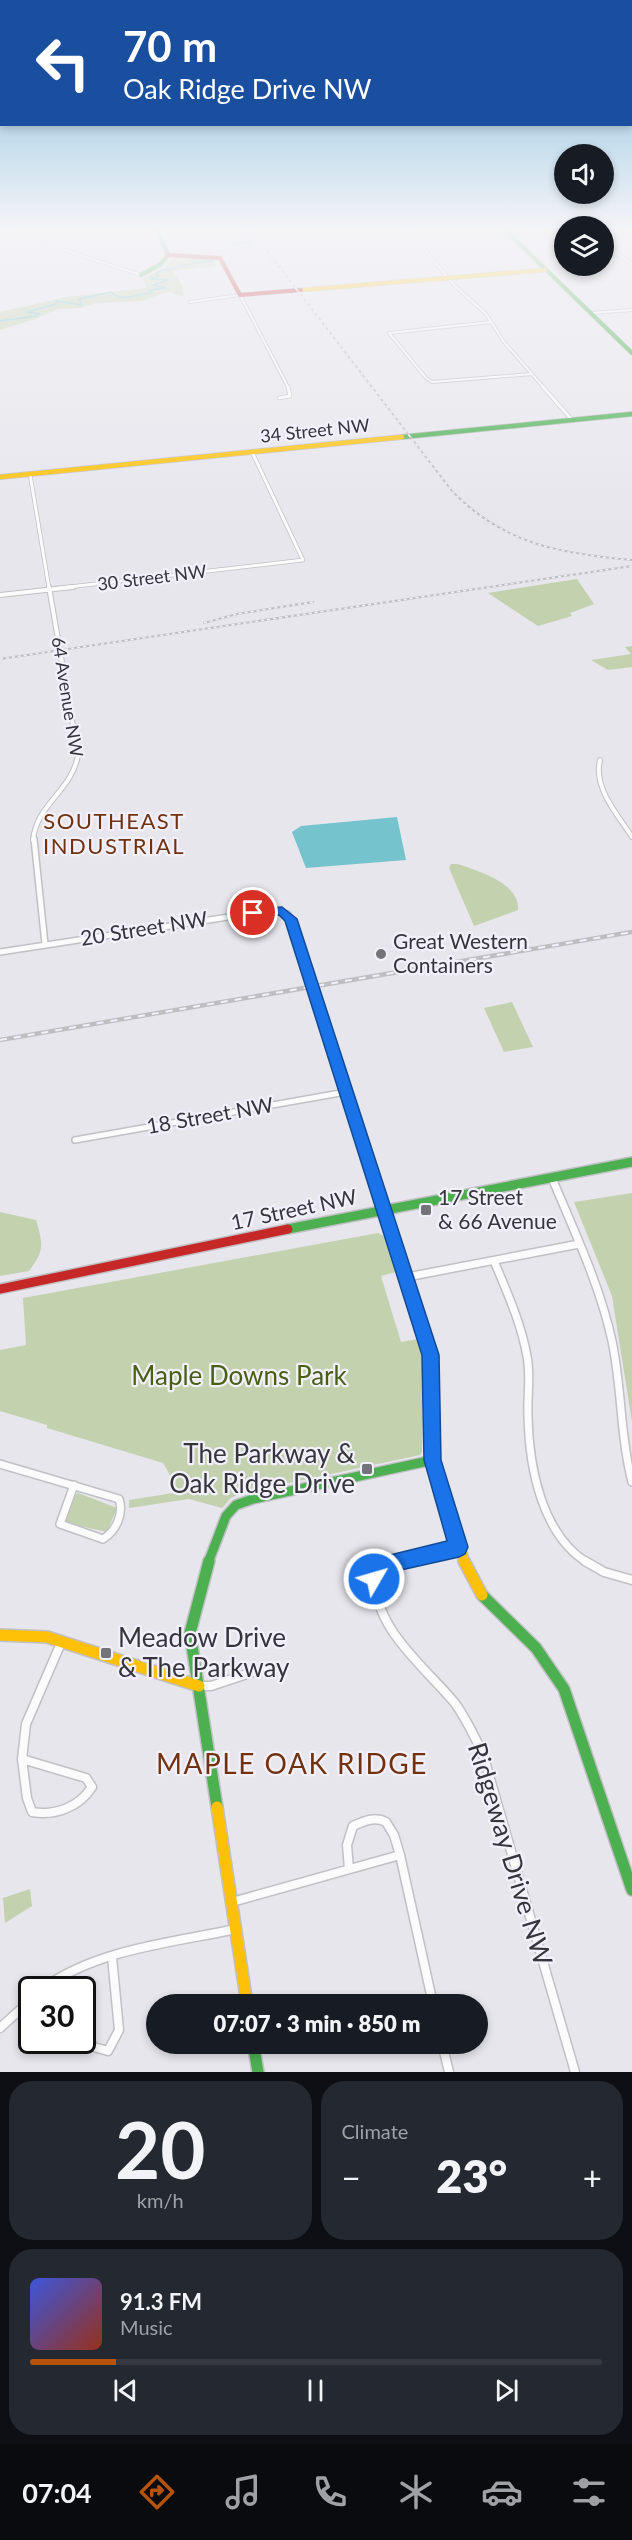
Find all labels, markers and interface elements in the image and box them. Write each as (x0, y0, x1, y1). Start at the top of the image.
text: 70 m (123, 21, 217, 71)
icon: left (24, 24, 102, 102)
text: Oak Ridge Drive NW (123, 72, 371, 105)
map controls (554, 144, 614, 276)
button: sound (554, 144, 614, 204)
button: layers (554, 216, 614, 276)
street label: 34 Street NW (259, 413, 371, 447)
street label: 30 Street NW (96, 559, 208, 595)
street label: 64 Avenue NW (48, 635, 88, 759)
district label: SOUTHEAST INDUSTRIAL (43, 807, 185, 859)
pin (227, 887, 278, 938)
icon: arrive (236, 896, 269, 929)
street label: 20 Street NW (79, 905, 209, 950)
place label: Great Western Containers (393, 928, 528, 977)
marker: Great Western Containers (374, 947, 388, 961)
street label: 18 Street NW (144, 1091, 275, 1138)
street label: 17 Street NW (228, 1183, 359, 1234)
place label: 17 Street & 66 Avenue (438, 1184, 557, 1233)
marker: 17 Street & 66 Avenue (419, 1203, 433, 1217)
park label: Maple Downs Park (131, 1359, 348, 1391)
place label: The Parkway & Oak Ridge Drive (169, 1437, 355, 1499)
marker: The Parkway & Oak Ridge Drive (360, 1462, 374, 1476)
position arrow (342, 1547, 406, 1611)
place label: Meadow Drive & The Parkway (118, 1621, 290, 1683)
marker: Meadow Drive & The Parkway (99, 1646, 113, 1660)
street label: Ridgeway Drive NW (462, 1738, 560, 1969)
district label: MAPLE OAK RIDGE (156, 1746, 428, 1780)
speed limit sign: 30 (18, 1976, 96, 2054)
text: 07:07 · 3 min · 850 m (214, 2010, 420, 2037)
text: 20 (115, 2102, 205, 2196)
text: Climate (342, 2119, 408, 2143)
text: 23° (436, 2149, 507, 2203)
text: − (342, 2157, 361, 2197)
text: + (583, 2157, 602, 2197)
text: km/h (137, 2188, 184, 2212)
text: 91.3 FM (120, 2288, 202, 2315)
text: Music (120, 2315, 173, 2339)
icon: previous (109, 2374, 142, 2407)
icon: pause (299, 2374, 332, 2407)
icon: next (490, 2374, 523, 2407)
icon: directions (136, 2471, 178, 2513)
icon: music (222, 2471, 264, 2513)
icon: phone (309, 2471, 351, 2513)
icon: climate (395, 2471, 437, 2513)
icon: car (481, 2471, 523, 2513)
icon: filters (568, 2471, 610, 2513)
text: 07:04 (22, 2476, 92, 2509)

